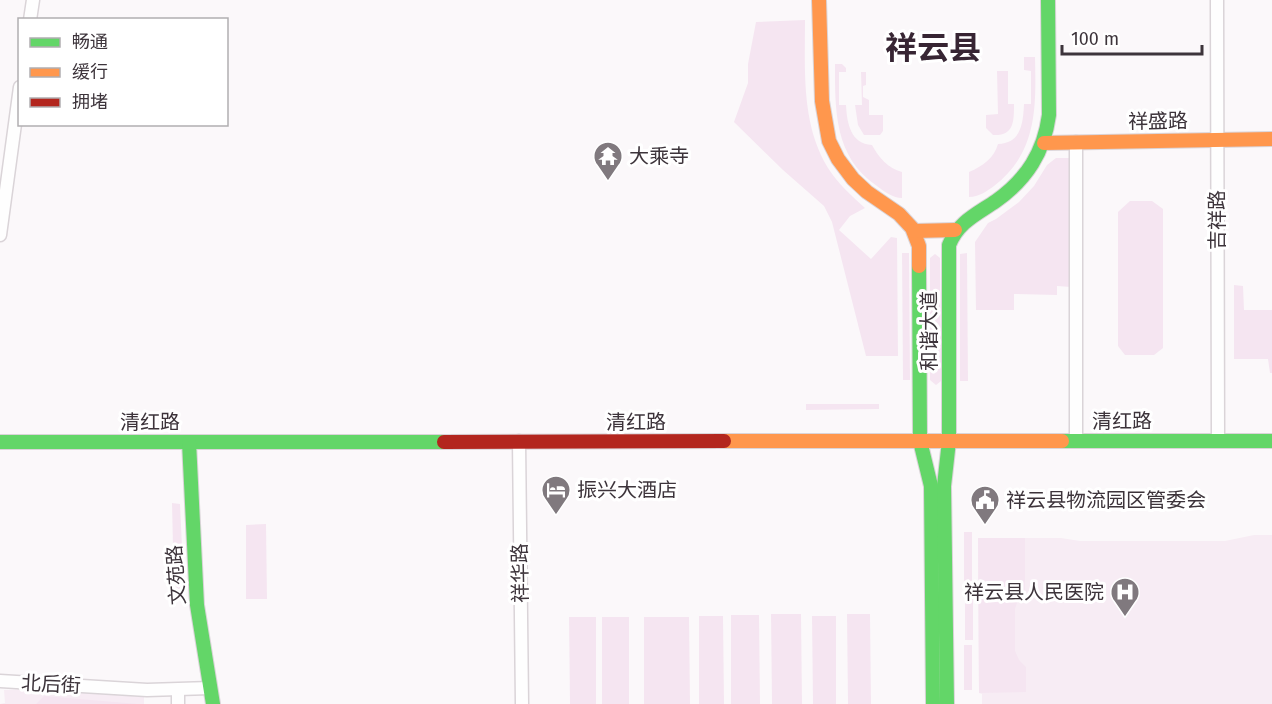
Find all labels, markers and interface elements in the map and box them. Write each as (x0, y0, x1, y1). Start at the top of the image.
legend (18, 18, 228, 126)
scale bar (1062, 18, 1202, 56)
text: 100 m (1071, 28, 1119, 50)
district label: 祥云县 (885, 29, 981, 67)
text: 畅通 (72, 31, 108, 53)
text: 缓行 (72, 61, 108, 83)
text: 拥堵 (72, 91, 108, 113)
street label: 祥盛路 (1128, 108, 1188, 134)
temple icon: 大乘寺 (592, 140, 624, 182)
place label: 大乘寺 (629, 144, 689, 168)
street label: 吉祥路 (1205, 190, 1229, 250)
street label: 和谐大道 (917, 291, 941, 371)
street label: 清红路 (1092, 409, 1152, 433)
street label: 清红路 (120, 410, 180, 434)
street label: 清红路 (606, 410, 666, 434)
hotel icon: 振兴大酒店 (540, 474, 572, 516)
place label: 振兴大酒店 (577, 478, 677, 502)
public building icon: 祥云县物流园区管委会 (969, 484, 1001, 526)
place label: 祥云县物流园区管委会 (1006, 488, 1206, 512)
street label: 祥华路 (507, 543, 533, 603)
street label: 文苑路 (162, 544, 190, 606)
hospital icon: 祥云县人民医院 (1109, 576, 1141, 618)
place label: 祥云县人民医院 (964, 580, 1104, 604)
street label: 北后街 (20, 670, 82, 698)

